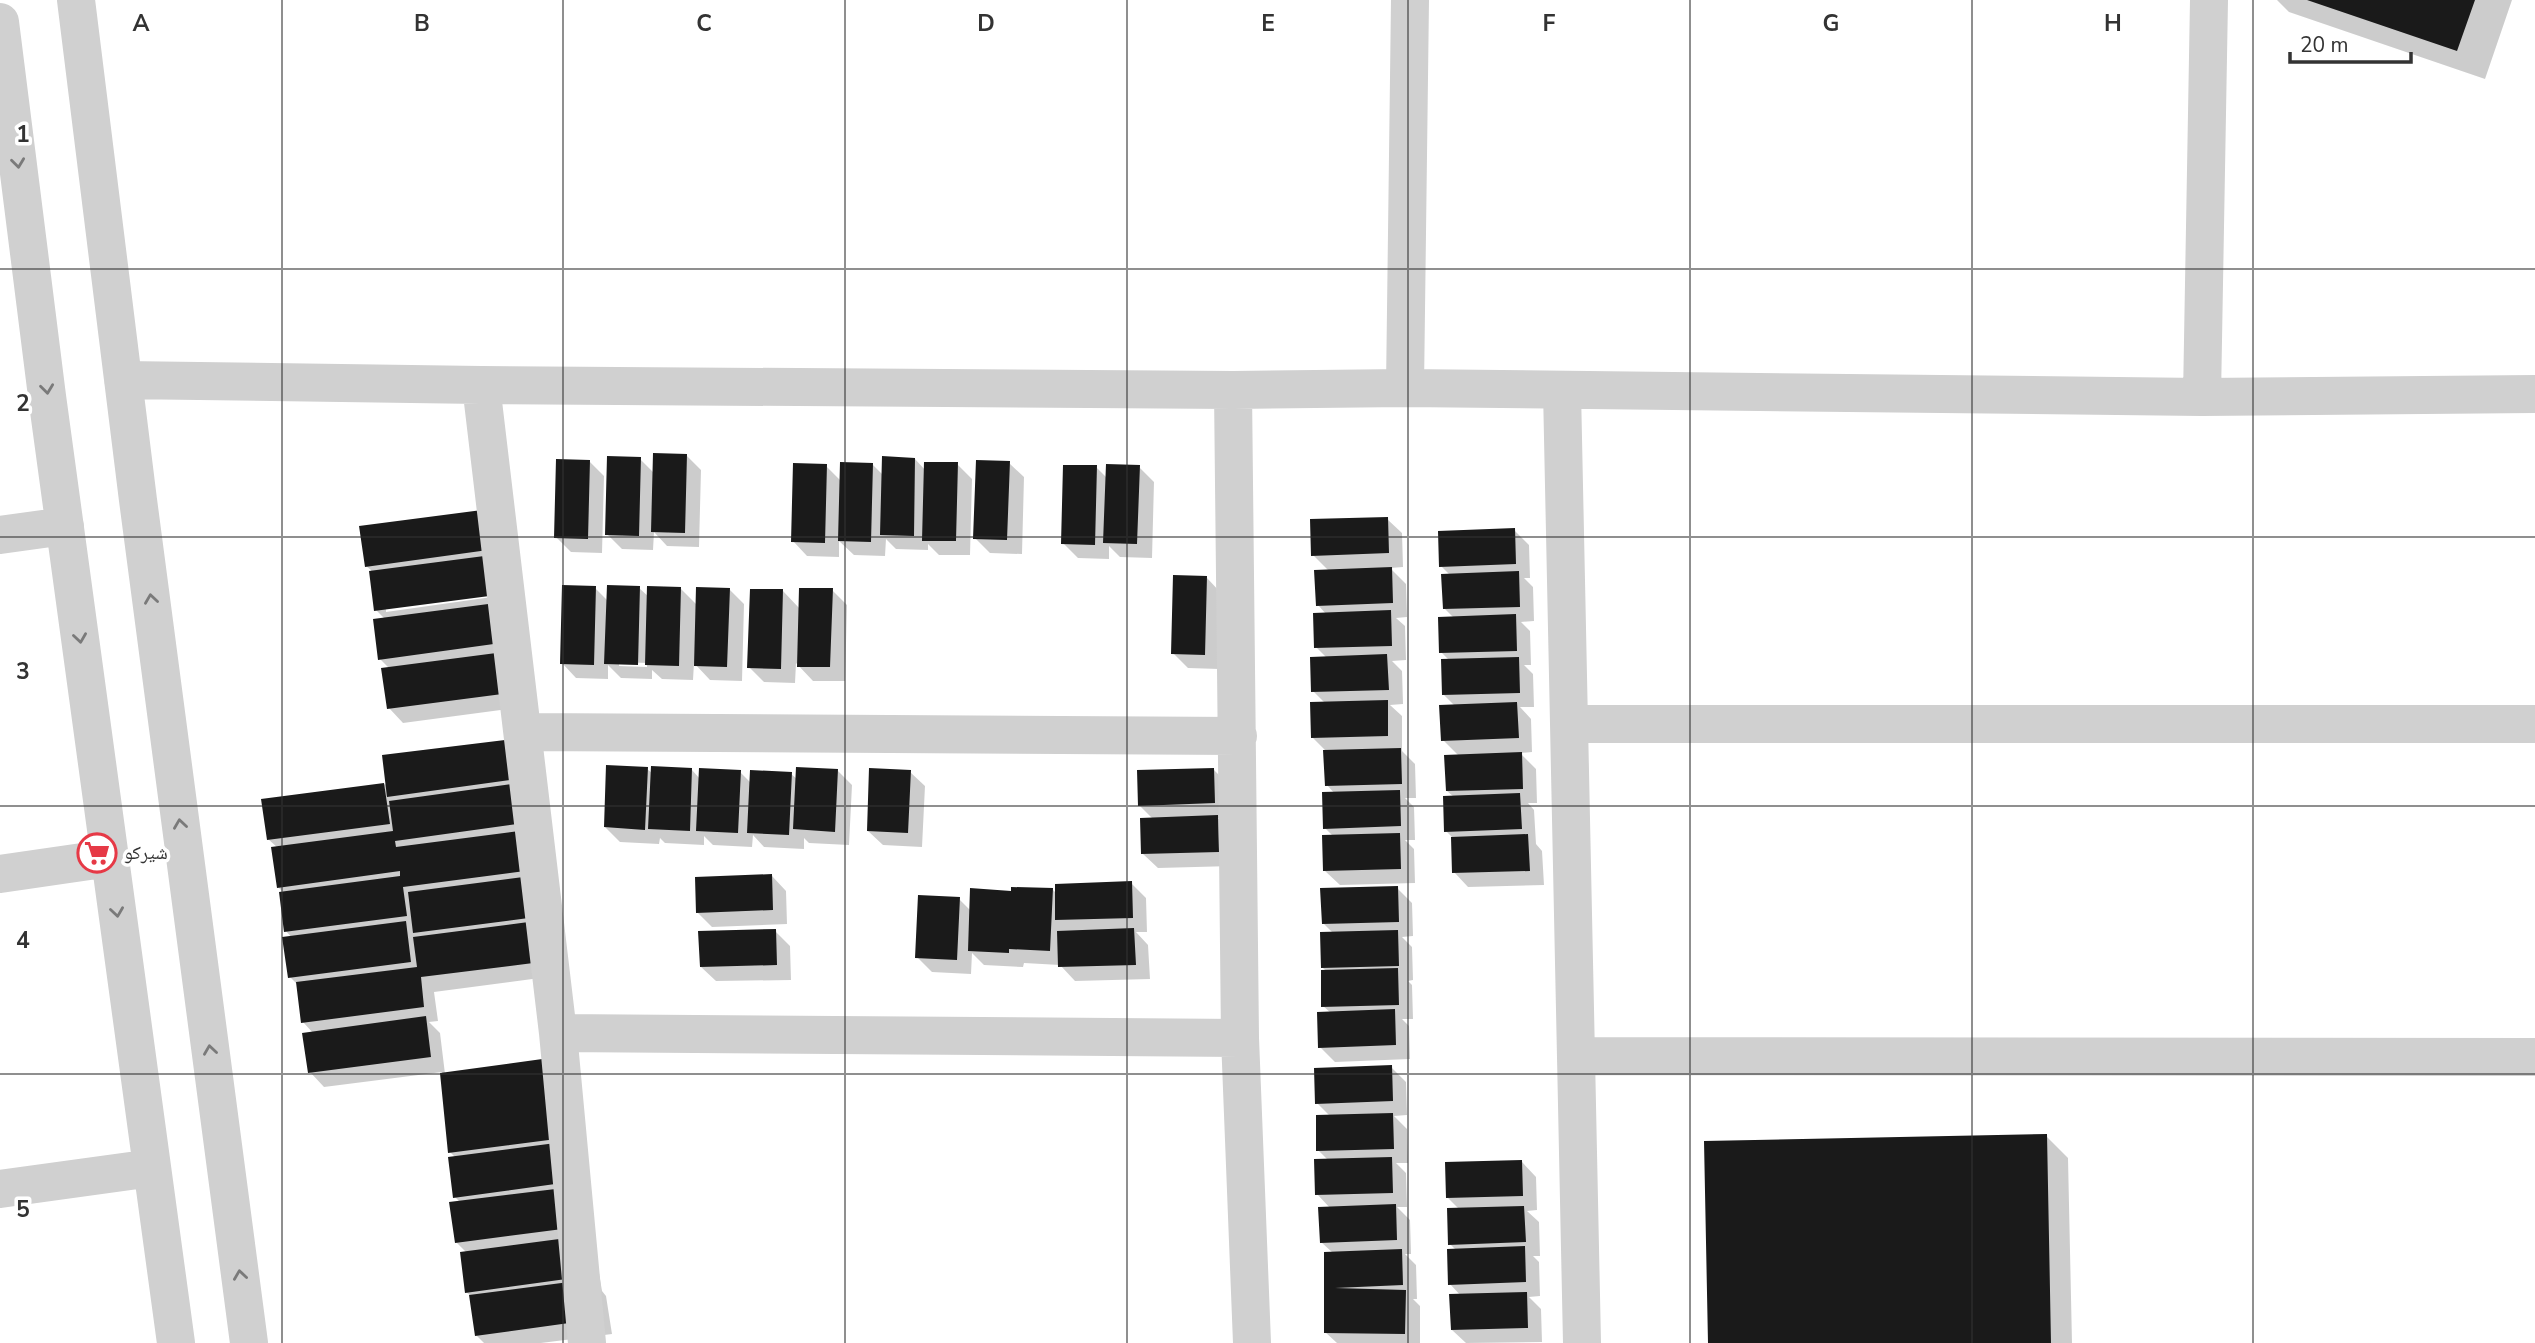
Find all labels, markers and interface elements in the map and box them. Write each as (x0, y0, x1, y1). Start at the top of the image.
text: A (132, 8, 150, 39)
text: B (414, 8, 430, 39)
text: C (696, 8, 712, 39)
text: D (977, 8, 995, 39)
text: E (1261, 8, 1275, 39)
text: F (1543, 8, 1556, 39)
text: G (1823, 8, 1839, 39)
text: H (2104, 8, 2122, 39)
scale bar (2290, 21, 2411, 65)
text: 20 m (2300, 31, 2349, 59)
text: 1 (16, 119, 30, 150)
one-way arrow (10, 157, 25, 169)
one-way arrow (39, 383, 54, 395)
text: 2 (16, 388, 30, 419)
one-way arrow (143, 593, 158, 605)
one-way arrow (73, 633, 88, 644)
text: 3 (16, 656, 30, 687)
one-way arrow (173, 818, 188, 830)
supermarket icon: شيركو (76, 832, 118, 874)
place label: شيركو (124, 840, 168, 866)
one-way arrow (110, 907, 125, 918)
text: 4 (16, 925, 30, 956)
one-way arrow (203, 1044, 218, 1056)
text: 5 (16, 1194, 30, 1225)
one-way arrow (233, 1269, 248, 1281)

